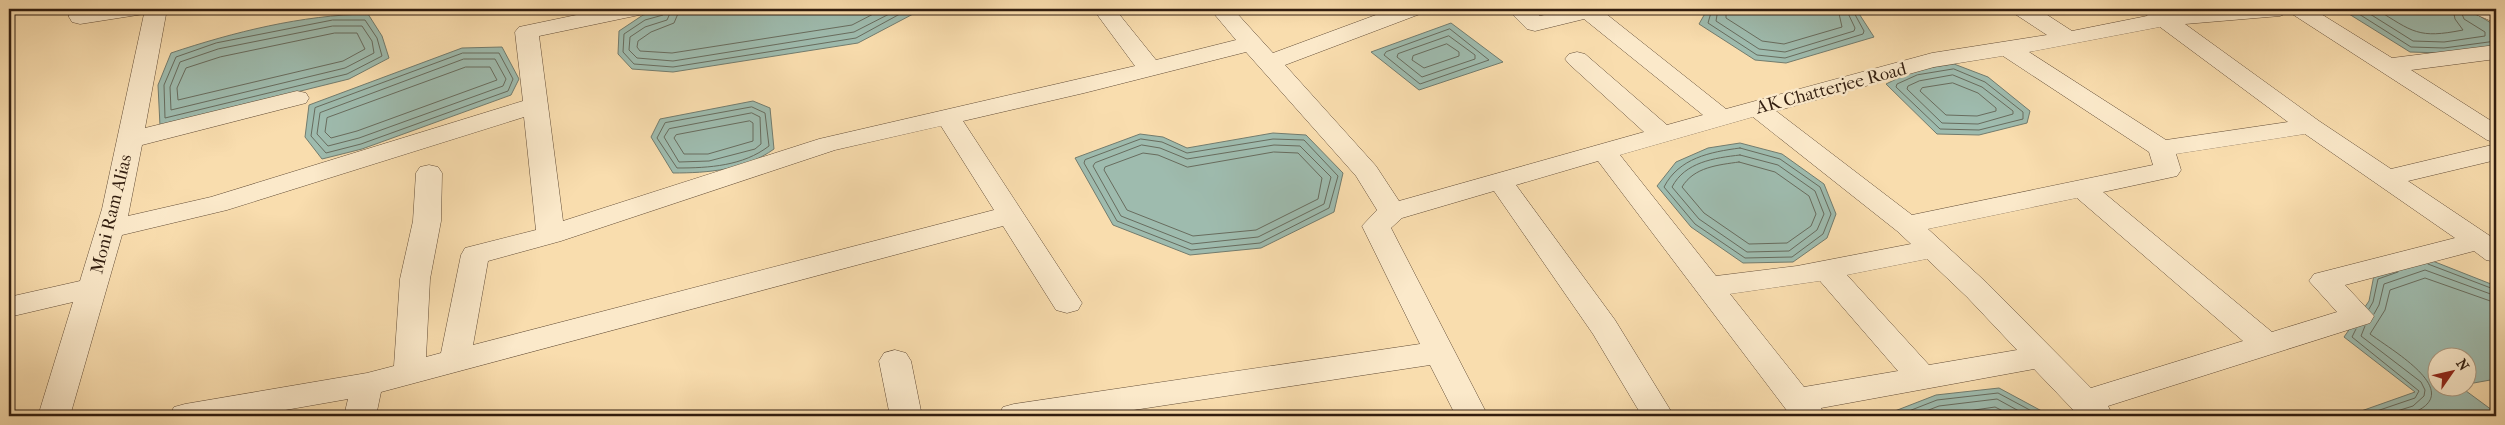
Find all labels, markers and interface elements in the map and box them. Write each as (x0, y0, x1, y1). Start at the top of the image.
street label: AK Chatterjee Road (1753, 58, 1909, 119)
street label: Moni Ram Alias (87, 152, 137, 276)
north arrow (2428, 348, 2478, 398)
text: N (2452, 356, 2473, 374)

